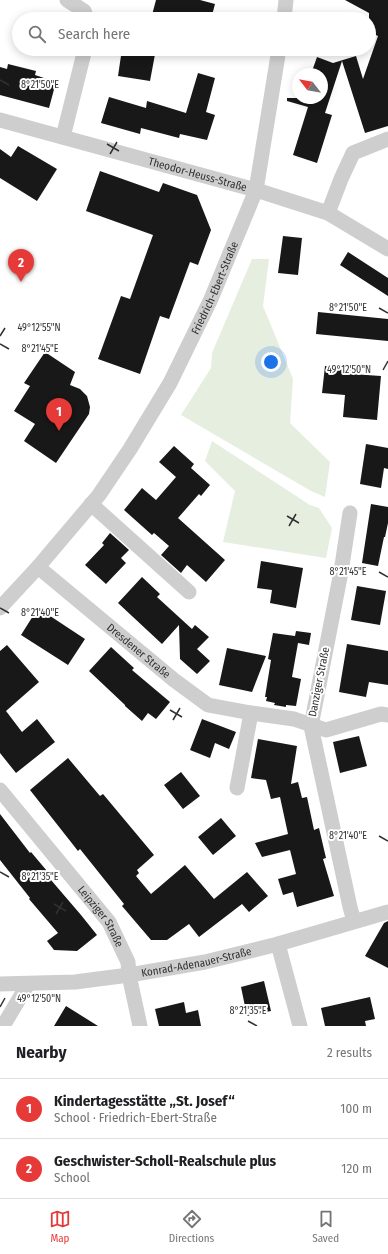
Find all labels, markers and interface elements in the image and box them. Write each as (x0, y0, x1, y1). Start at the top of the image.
search box (12, 12, 376, 56)
icon: search (26, 23, 48, 45)
text: Search here (58, 25, 130, 43)
north arrow (292, 68, 328, 104)
text: 8°21'50"E (21, 79, 59, 91)
street label: Theodor-Heuss-Straße (147, 154, 248, 194)
street label: Friedrich-Ebert-Straße (188, 240, 241, 336)
pin: 2 (8, 249, 34, 282)
text: 8°21'50"E (329, 302, 367, 314)
text: 49°12'55"N (17, 322, 61, 334)
text: 8°21'45"E (22, 343, 59, 355)
your location (261, 352, 281, 372)
text: 49°12'50"N (327, 364, 371, 376)
pin: 1 (46, 398, 72, 431)
text: 8°21'45"E (330, 566, 367, 578)
text: 8°21'40"E (21, 607, 59, 619)
street label: Dresdener Straße (104, 621, 173, 681)
street label: Danziger Straße (306, 646, 332, 718)
text: 8°21'40"E (329, 830, 367, 842)
text: 8°21'35"E (21, 871, 59, 883)
street label: Leipziger Straße (75, 883, 126, 949)
street label: Konrad-Adenauer-Straße (140, 944, 253, 979)
text: 49°12'50"N (17, 993, 61, 1005)
text: 8°21'35"E (229, 1005, 267, 1017)
text: Nearby (16, 1042, 67, 1063)
text: 2 results (327, 1045, 372, 1060)
text: Kindertagesstätte „St. Josef“ (54, 1092, 235, 1110)
text: 1 (26, 1101, 32, 1116)
text: 100 m (340, 1101, 372, 1116)
text: School · Friedrich-Ebert-Straße (54, 1110, 217, 1125)
text: Geschwister-Scholl-Realschule plus (54, 1152, 276, 1170)
text: 2 (26, 1161, 32, 1176)
text: 120 m (341, 1161, 372, 1176)
text: School (54, 1170, 90, 1185)
tab: Map (49, 1208, 71, 1245)
tab: Directions (169, 1208, 214, 1245)
tab: Saved (312, 1208, 339, 1245)

